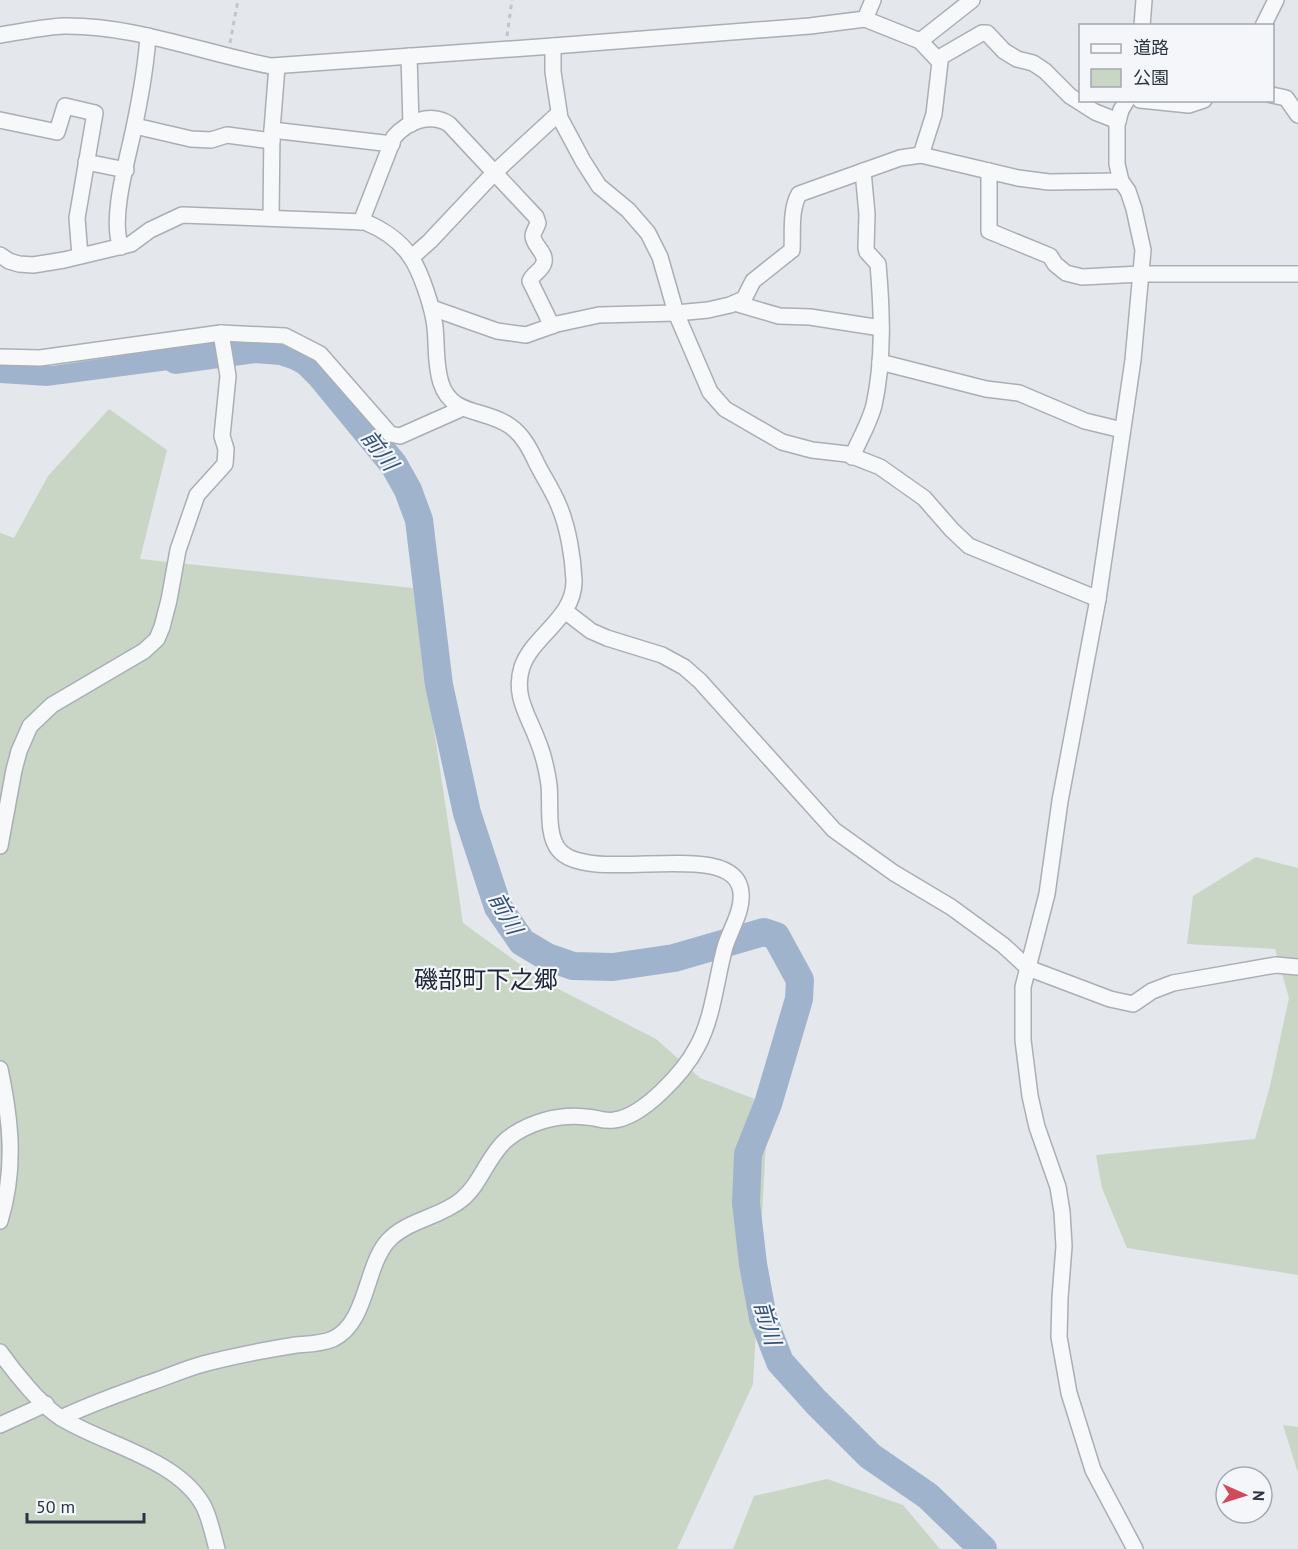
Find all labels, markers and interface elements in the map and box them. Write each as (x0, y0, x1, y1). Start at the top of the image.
legend (1079, 24, 1274, 102)
text: 道路 (1133, 36, 1169, 59)
text: 公園 (1133, 66, 1169, 89)
water label: 前川 (356, 424, 406, 478)
water label: 前川 (483, 887, 530, 941)
district label: 磯部町下之郷 (414, 964, 558, 995)
water label: 前川 (748, 1298, 788, 1350)
north arrow (1214, 1465, 1274, 1525)
scale bar (27, 1486, 144, 1524)
text: N (1249, 1490, 1269, 1502)
text: 50 m (36, 1495, 75, 1518)

